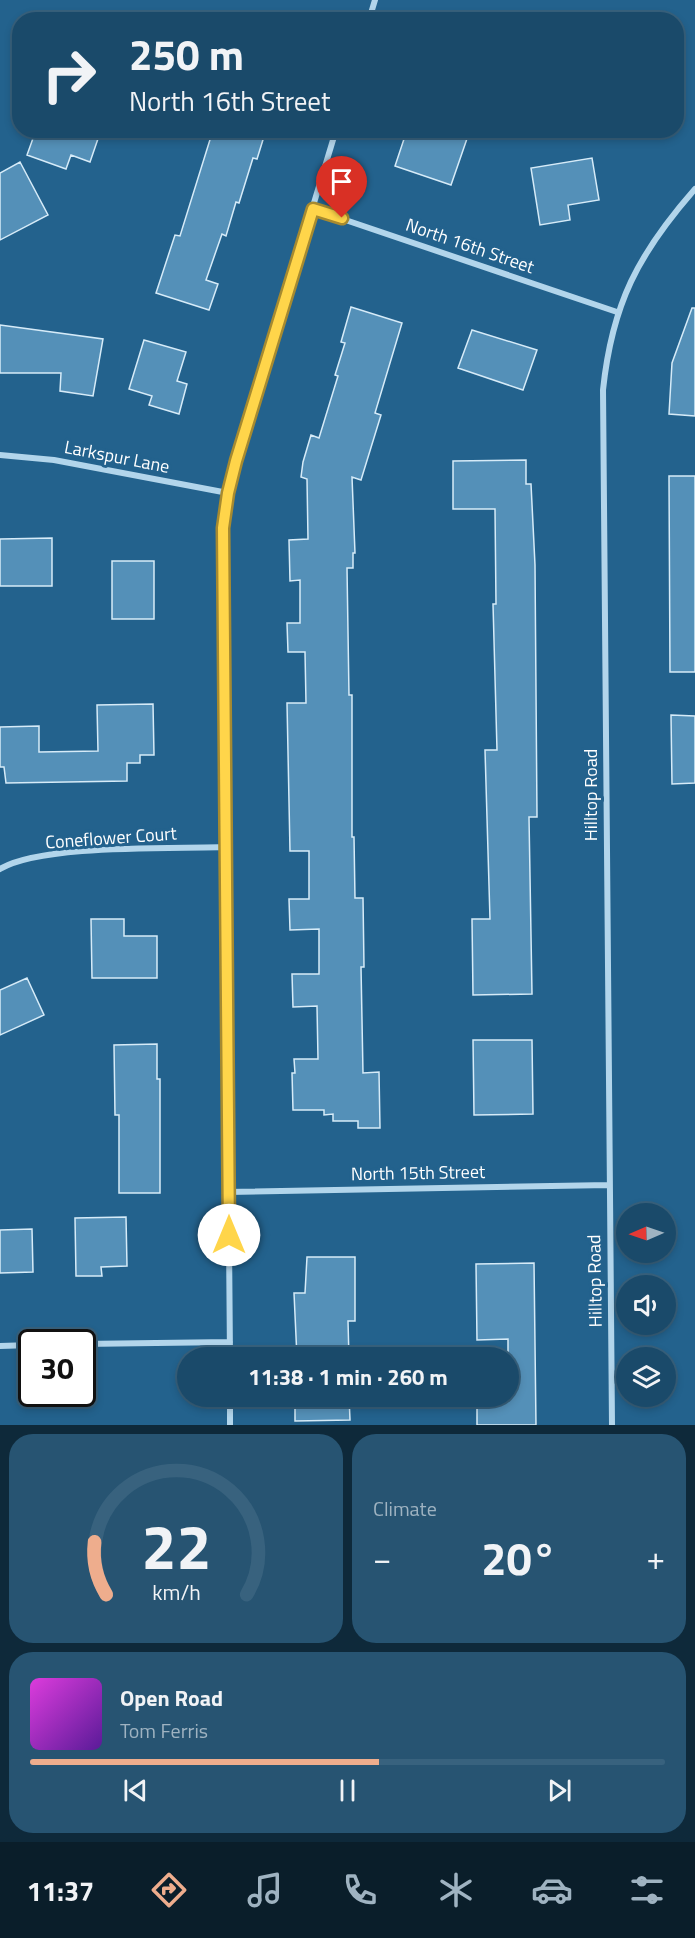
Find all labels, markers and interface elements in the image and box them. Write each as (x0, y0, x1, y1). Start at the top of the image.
text: 250 m (129, 22, 244, 86)
icon: right (30, 36, 108, 114)
text: North 16th Street (129, 80, 330, 121)
pin (316, 156, 367, 218)
icon: arrive (325, 165, 358, 198)
street label: North 16th Street (402, 211, 539, 280)
street label: Larkspur Lane (62, 433, 172, 480)
street label: Hilltop Road (577, 749, 604, 841)
street label: Coneflower Court (44, 819, 178, 856)
street label: North 15th Street (351, 1158, 486, 1187)
position arrow (197, 1203, 261, 1267)
north arrow (616, 1203, 676, 1263)
map controls (616, 1203, 676, 1407)
street label: Hilltop Road (580, 1234, 609, 1328)
button: sound (616, 1275, 676, 1335)
speed limit sign: 30 (18, 1329, 96, 1407)
button: layers (616, 1347, 676, 1407)
text: 11:38 · 1 min · 260 m (248, 1360, 448, 1394)
text: Climate (373, 1493, 437, 1524)
text: 22 (141, 1498, 211, 1593)
text: 20° (481, 1524, 557, 1592)
text: − (373, 1533, 391, 1583)
text: + (647, 1533, 665, 1583)
text: km/h (152, 1577, 200, 1609)
text: Open Road (120, 1681, 223, 1715)
text: Tom Ferris (120, 1715, 208, 1746)
icon: previous (119, 1774, 152, 1807)
icon: pause (331, 1774, 364, 1807)
icon: next (543, 1774, 576, 1807)
icon: directions (148, 1869, 190, 1911)
icon: music (244, 1869, 286, 1911)
icon: phone (339, 1869, 381, 1911)
icon: climate (435, 1869, 477, 1911)
icon: car (531, 1869, 573, 1911)
icon: filters (626, 1869, 668, 1911)
text: 11:37 (27, 1870, 94, 1911)

